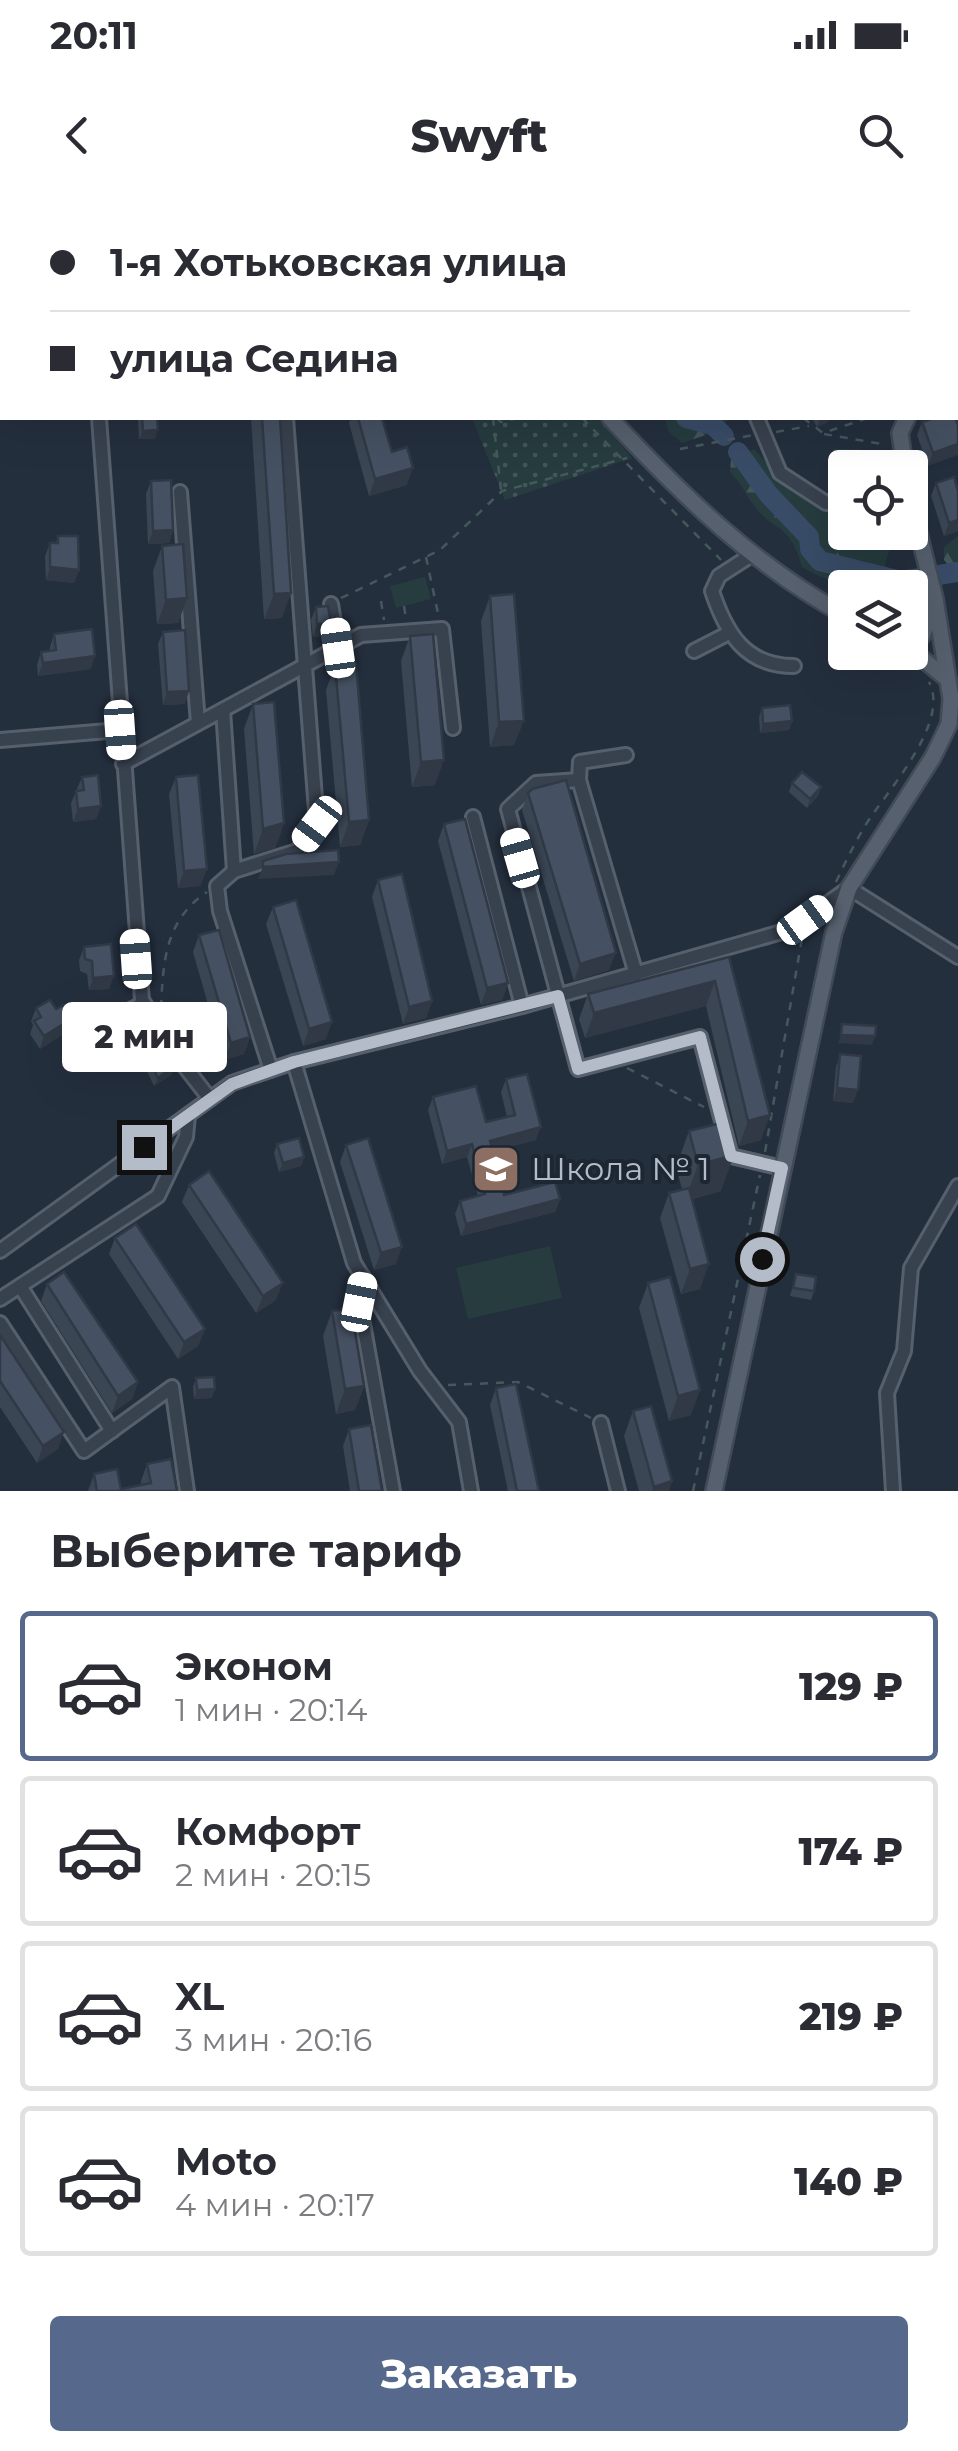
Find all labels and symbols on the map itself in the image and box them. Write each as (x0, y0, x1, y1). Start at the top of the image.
car (319, 616, 357, 680)
car (103, 699, 137, 761)
car (287, 791, 347, 857)
car (497, 825, 543, 891)
car (772, 890, 838, 950)
car (119, 928, 153, 990)
callout: 2 мин (62, 1002, 226, 1072)
route end (122, 1125, 167, 1170)
school or university icon: Школа № 1 (470, 1143, 522, 1195)
place label: Школа № 1 (531, 1149, 710, 1188)
route start (740, 1237, 785, 1282)
car (339, 1270, 379, 1334)

